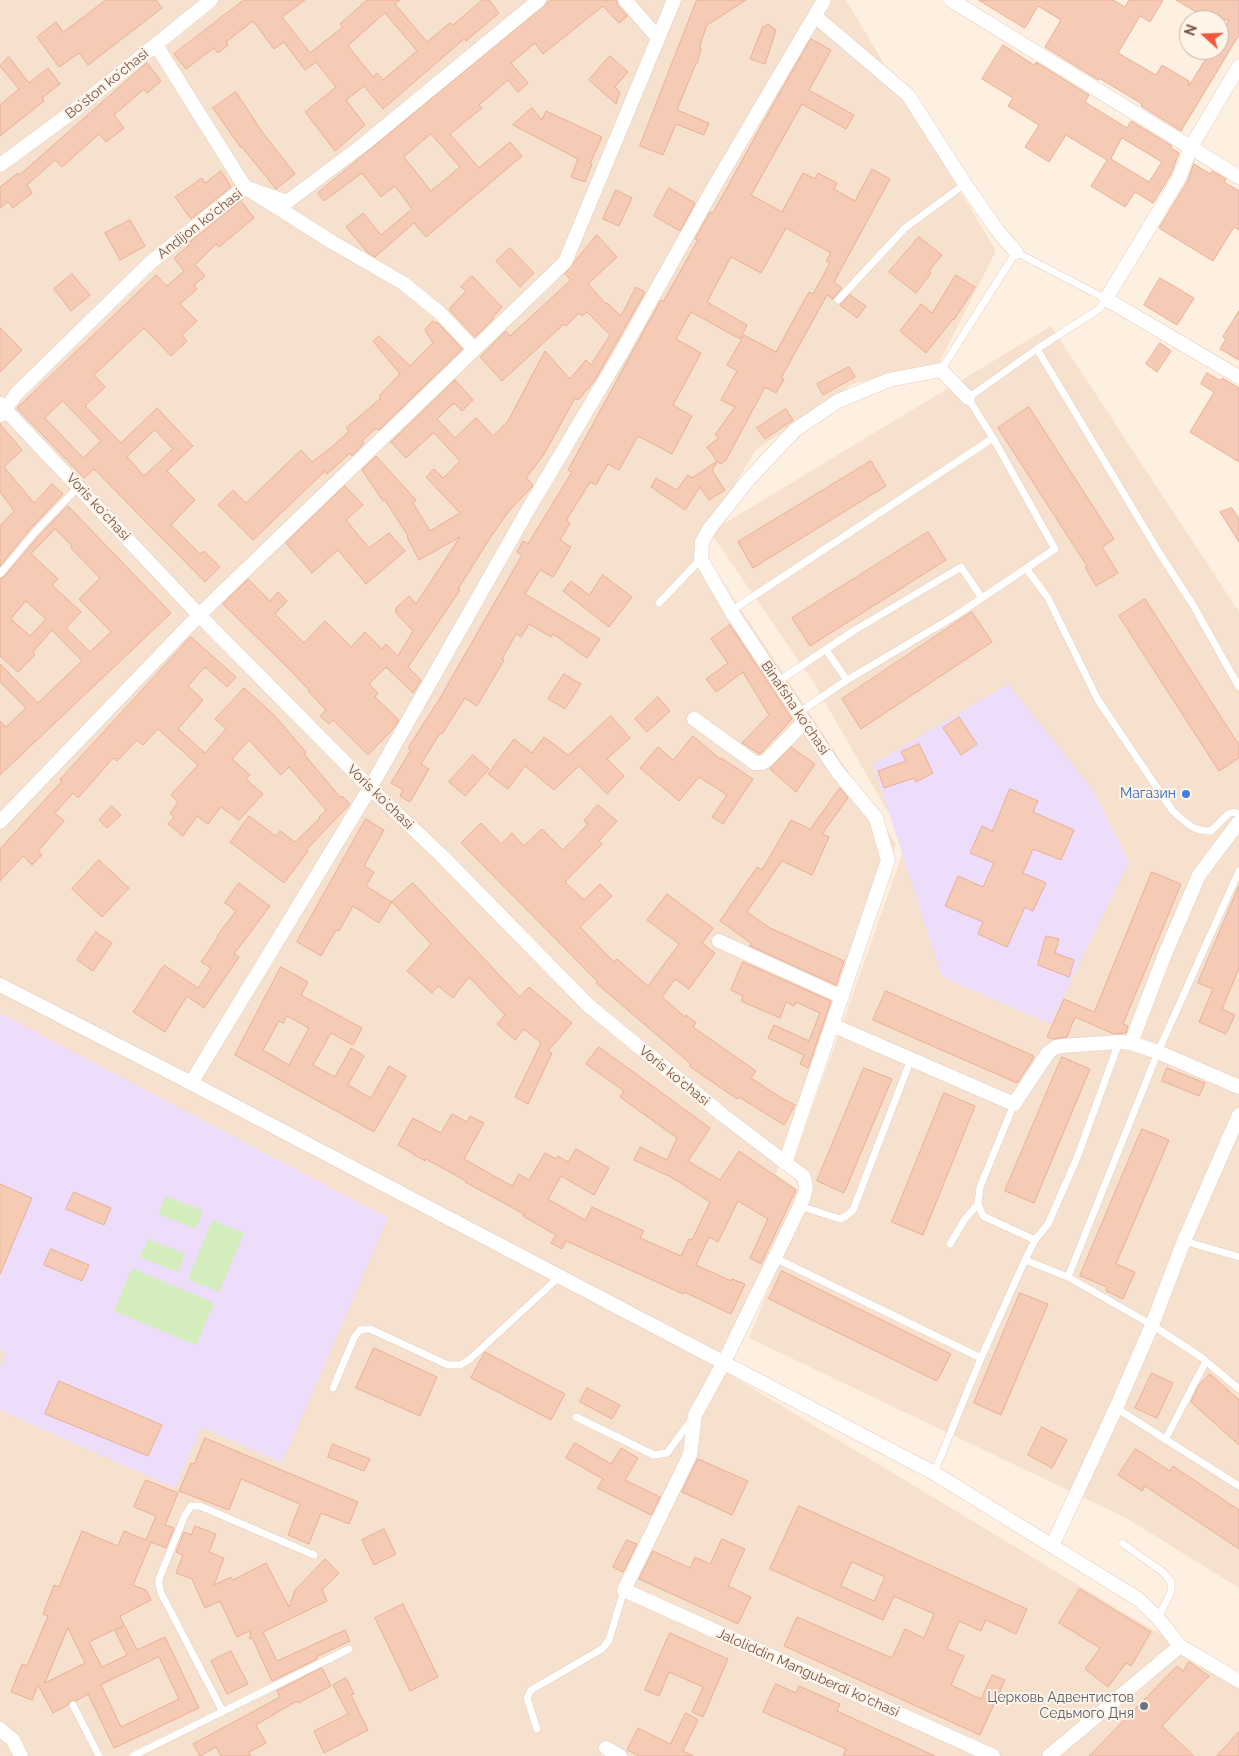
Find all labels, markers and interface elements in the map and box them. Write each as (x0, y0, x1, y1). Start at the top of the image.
north arrow (1179, 10, 1229, 60)
text: N (1181, 22, 1200, 38)
street label: Boʻston koʻchasi (62, 45, 152, 123)
street label: Andijon koʻchasi (154, 186, 246, 262)
street label: Voris koʻchasi (63, 470, 133, 544)
street label: Binafsha koʻchasi (757, 658, 833, 758)
street label: Voris koʻchasi (343, 761, 417, 833)
place label: Магазин (1120, 786, 1176, 802)
marker: Магазин (1180, 788, 1192, 800)
street label: Voris koʻchasi (635, 1042, 713, 1110)
street label: Jaloliddin Manguberdi ko'chasi (714, 1625, 902, 1721)
place label: Церковь Адвентистов Седьмого Дня (987, 1690, 1134, 1722)
marker: Церковь Адвентистов Седьмого Дня (1138, 1700, 1150, 1712)

